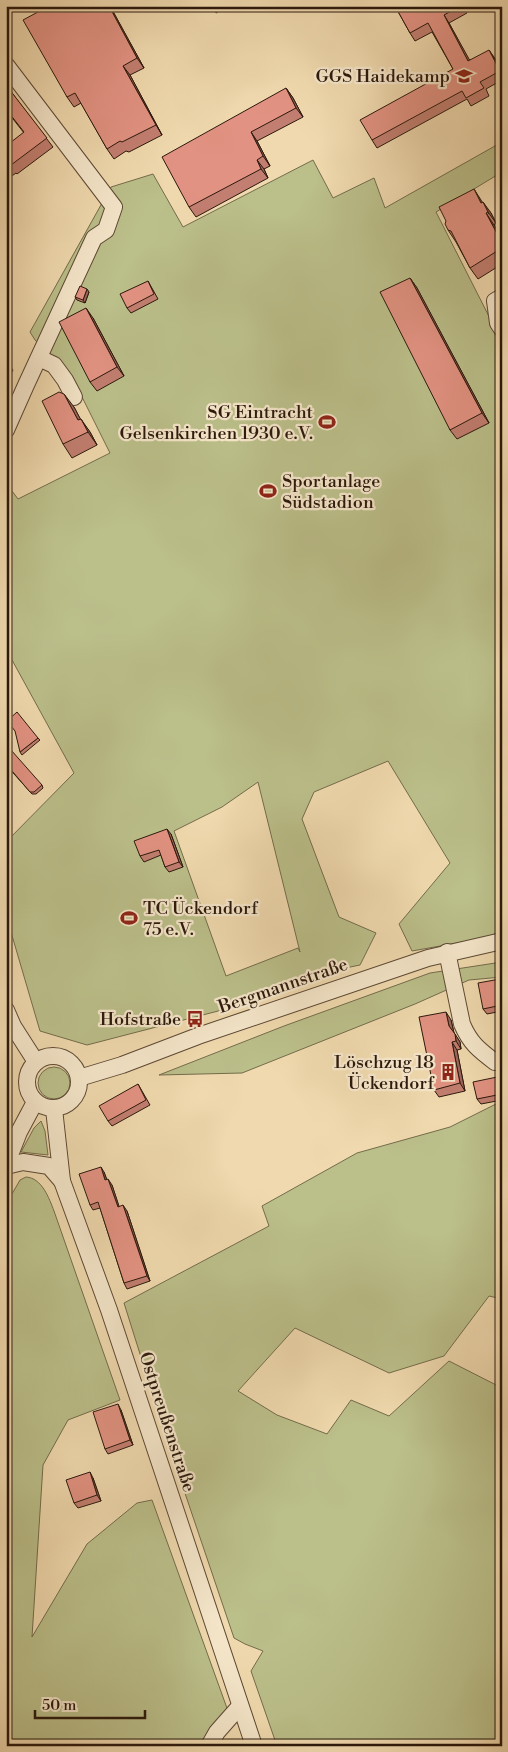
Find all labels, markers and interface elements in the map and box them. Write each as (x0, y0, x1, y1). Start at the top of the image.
place label: GGS Haidekamp (315, 65, 450, 88)
school or university icon: GGS Haidekamp (454, 66, 474, 86)
place label: SG Eintracht Gelsenkirchen 1930 e.V. (119, 401, 314, 445)
sports icon: SG Eintracht Gelsenkirchen 1930 e.V. (317, 412, 337, 432)
place label: Sportanlage Südstadion (282, 470, 380, 514)
sports icon: Sportanlage Südstadion (258, 481, 278, 501)
place label: TC Ückendorf 75 e.V. (143, 897, 259, 941)
sports icon: TC Ückendorf 75 e.V. (119, 908, 139, 928)
street label: Bergmannstraße (214, 953, 351, 1019)
place label: Hofstraße (100, 1008, 181, 1031)
bus stop icon: Hofstraße (185, 1009, 205, 1029)
place label: Löschzug 18 Ückendorf (334, 1051, 435, 1095)
building icon: Löschzug 18 Ückendorf (438, 1062, 458, 1082)
street label: Ostpreußenstraße (133, 1349, 201, 1495)
scale bar (35, 1687, 145, 1719)
text: 50 m (42, 1696, 76, 1715)

